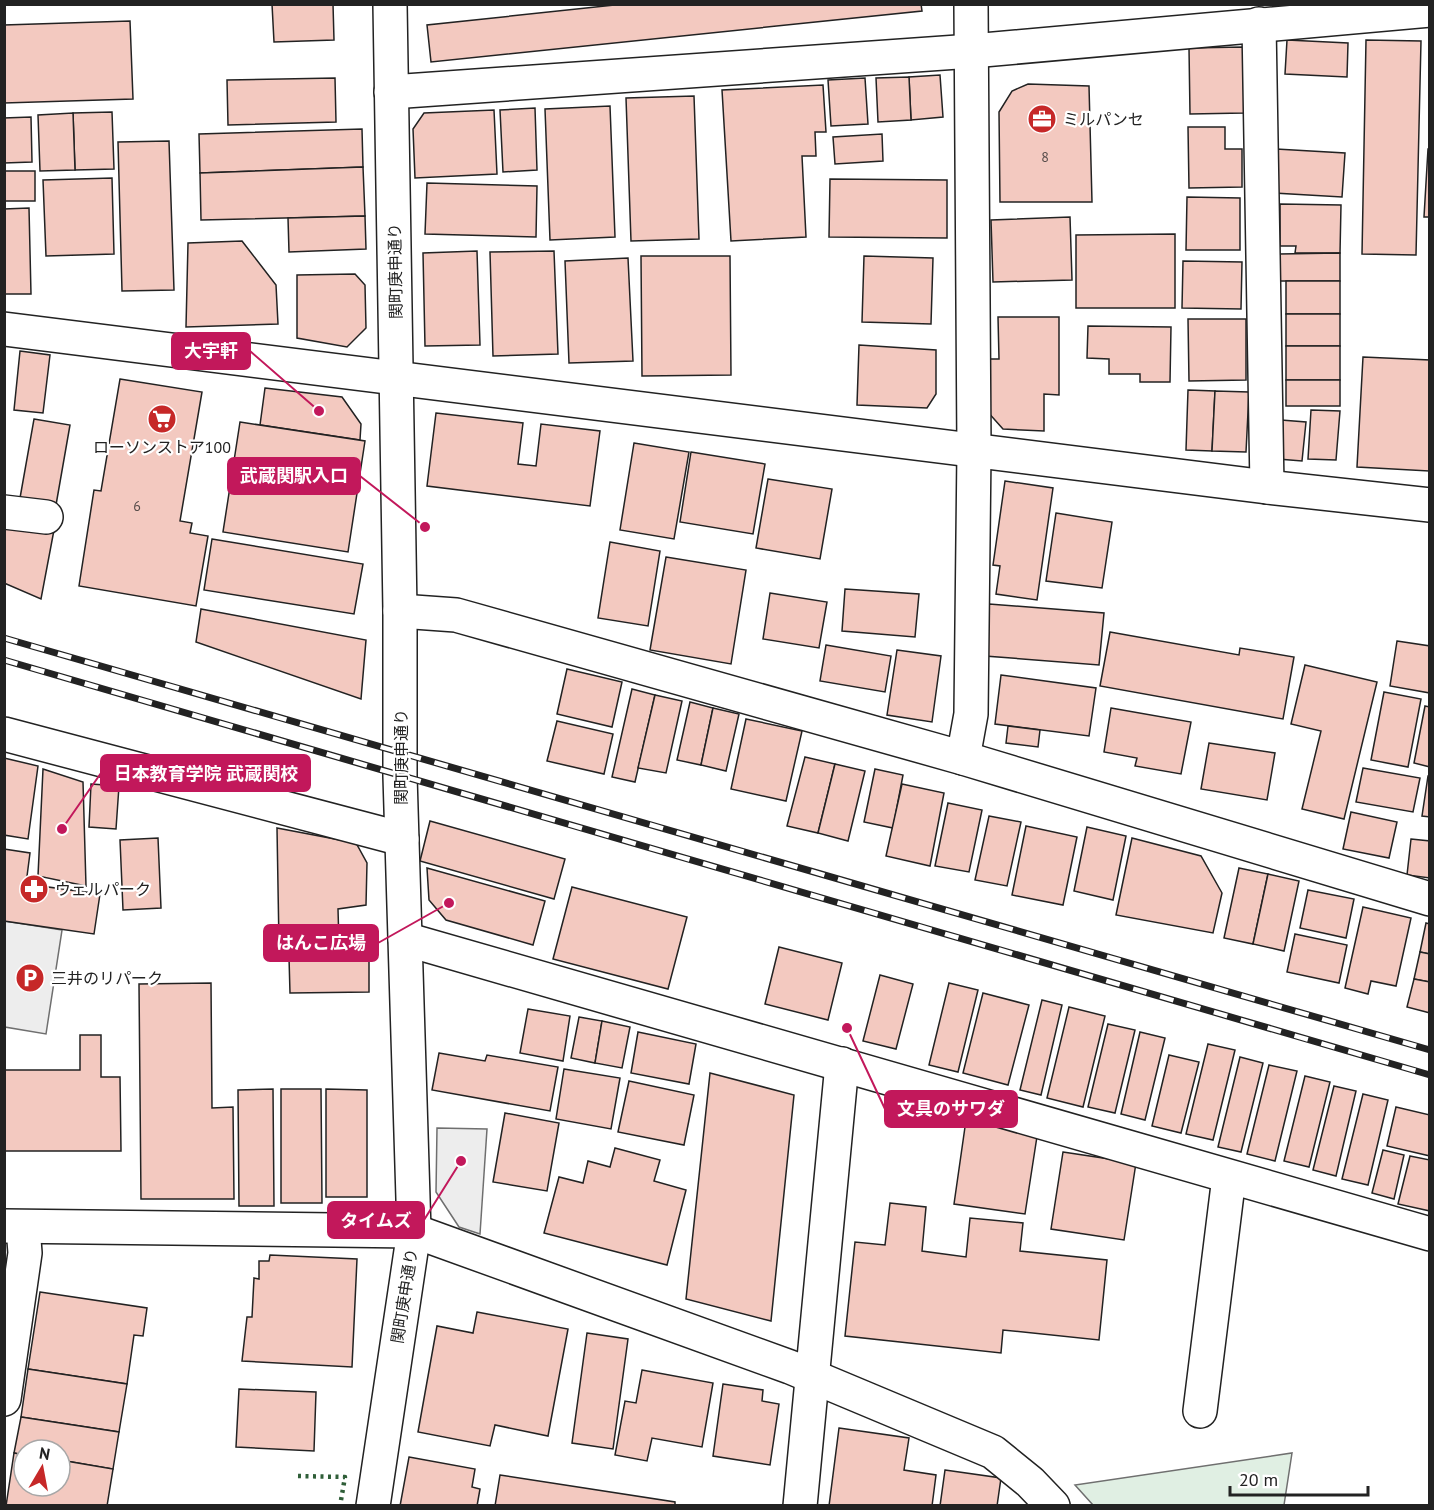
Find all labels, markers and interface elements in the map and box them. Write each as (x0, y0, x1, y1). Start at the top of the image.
office icon: ミルパンセ (1026, 103, 1058, 135)
place label: ミルパンセ (1063, 109, 1144, 129)
house number: 8 (1041, 148, 1049, 166)
street label: 関町庚申通り (384, 223, 406, 319)
callout: 大宇軒 (172, 333, 250, 369)
text: 大宇軒 (184, 339, 238, 362)
supermarket icon: ローソンストア100 (146, 403, 178, 435)
place label: ローソンストア100 (93, 437, 231, 457)
callout: 武蔵関駅入口 (228, 458, 360, 494)
text: 武蔵関駅入口 (240, 464, 348, 487)
house number: 6 (133, 497, 141, 515)
street label: 関町庚申通り (391, 709, 411, 805)
callout: 日本教育学院 武蔵関校 (101, 755, 310, 791)
text: 日本教育学院 武蔵関校 (114, 762, 298, 785)
pharmacy icon: ウェルパーク (18, 873, 50, 905)
place label: ウェルパーク (55, 879, 151, 899)
callout: はんこ広場 (264, 925, 378, 961)
text: はんこ広場 (276, 931, 366, 954)
parking icon: 三井のリパーク (14, 962, 46, 994)
place label: 三井のリパーク (51, 968, 163, 988)
callout: 文具のサワダ (885, 1091, 1017, 1127)
text: 文具のサワダ (897, 1097, 1005, 1120)
callout: タイムズ (328, 1202, 424, 1238)
text: タイムズ (340, 1209, 412, 1232)
street label: 関町庚申通り (387, 1247, 421, 1345)
north arrow (12, 1438, 72, 1498)
text: N (38, 1442, 52, 1464)
scale bar (1230, 1459, 1368, 1497)
text: 20 m (1239, 1468, 1278, 1491)

